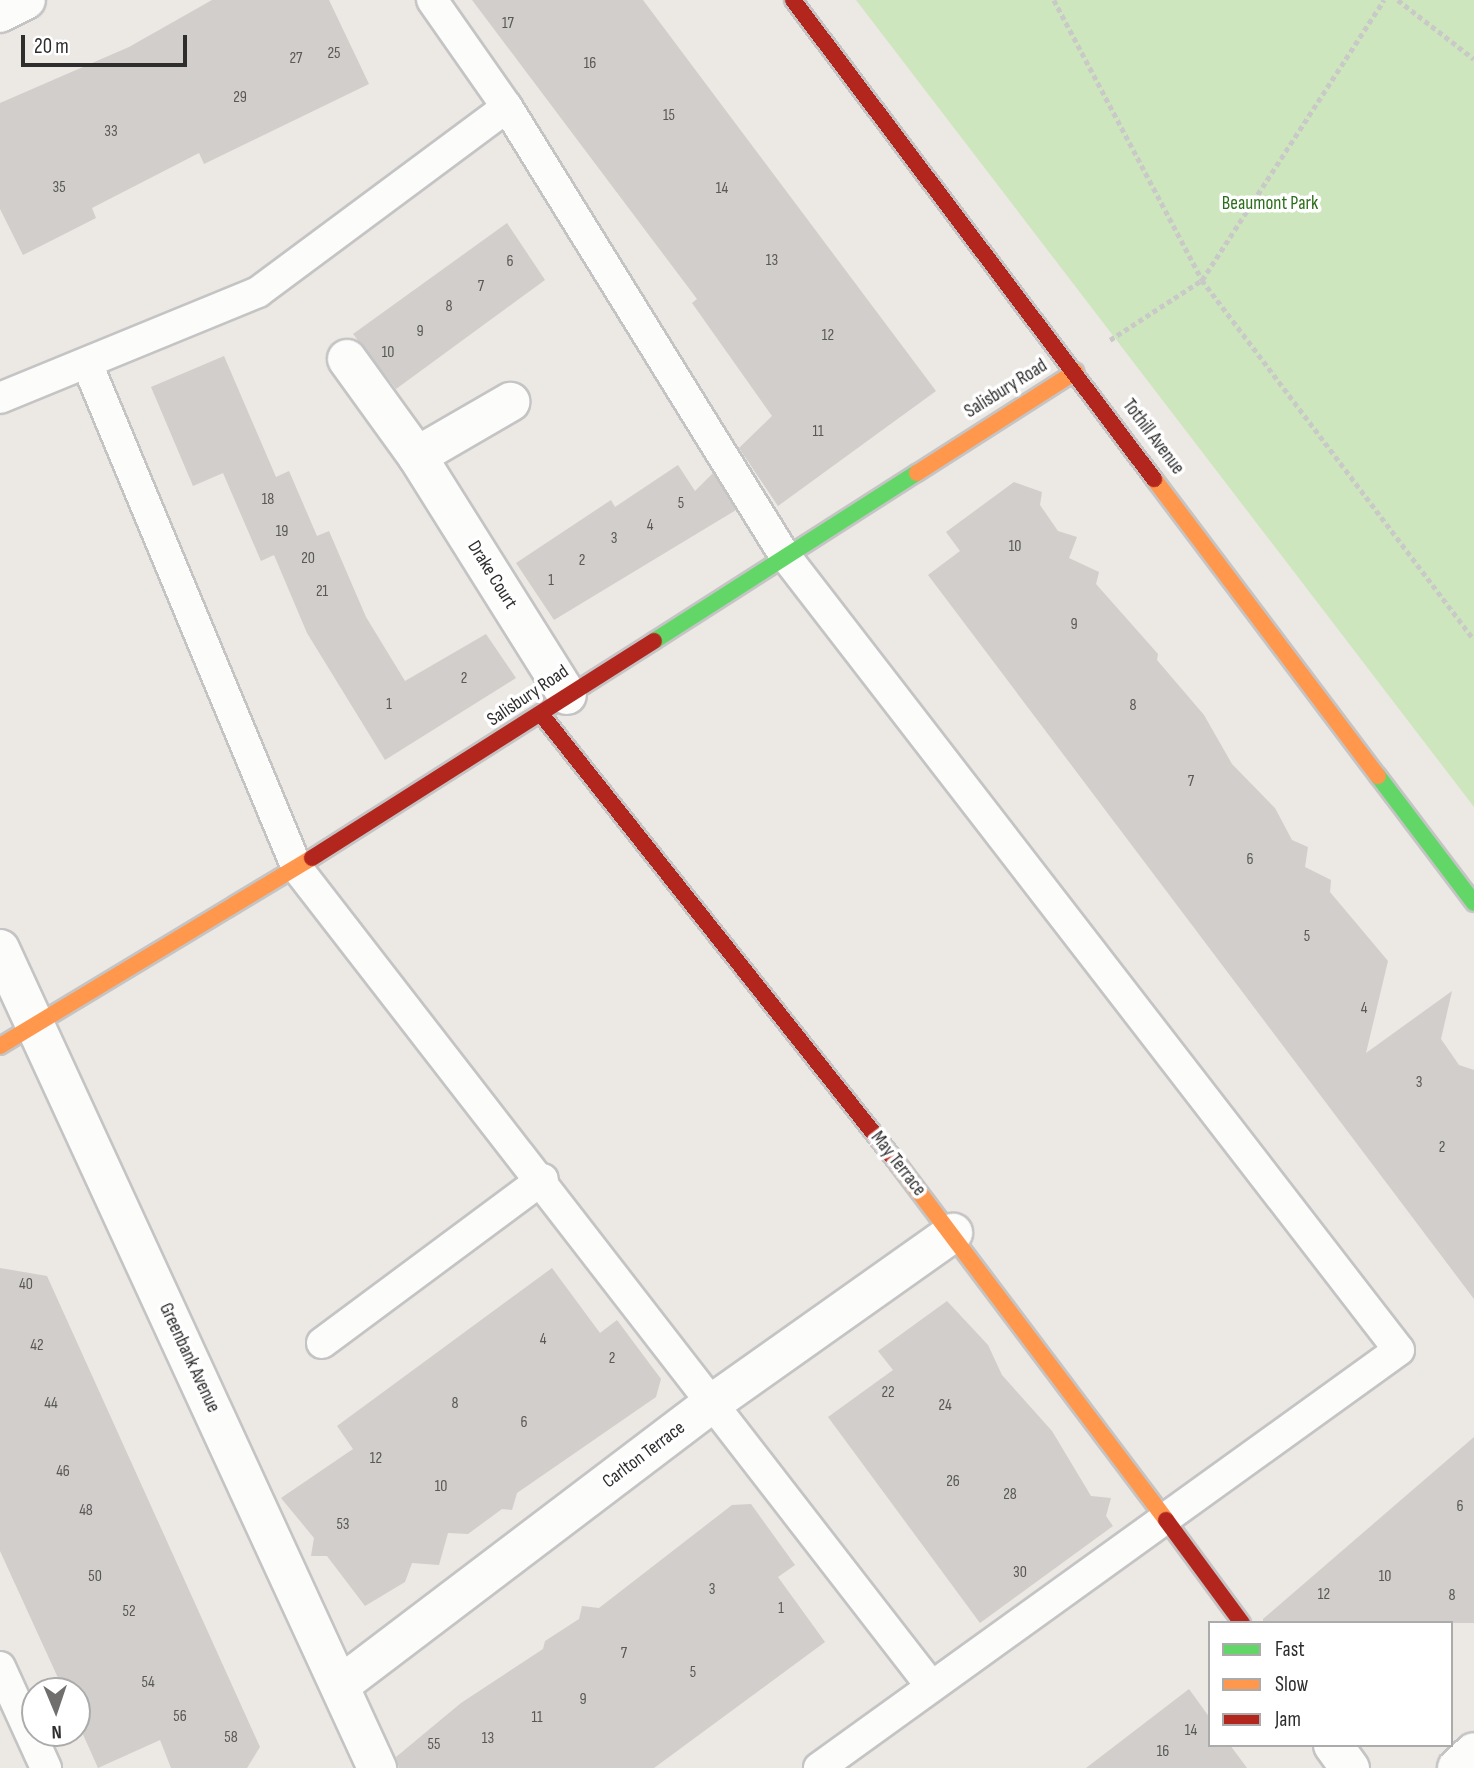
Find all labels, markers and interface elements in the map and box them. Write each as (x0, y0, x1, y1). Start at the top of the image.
house number: 17 (502, 14, 514, 34)
scale bar (24, 21, 191, 65)
text: 20 m (34, 34, 69, 59)
house number: 25 (327, 44, 341, 64)
house number: 27 (289, 49, 303, 69)
house number: 16 (584, 54, 596, 74)
house number: 29 (233, 88, 247, 108)
house number: 15 (663, 106, 675, 126)
house number: 33 (104, 122, 118, 142)
house number: 35 (52, 178, 66, 198)
house number: 14 (716, 179, 728, 199)
park label: Beaumont Park (1222, 193, 1318, 215)
house number: 13 (766, 251, 778, 271)
house number: 6 (506, 252, 514, 272)
house number: 7 (478, 277, 484, 297)
house number: 8 (445, 297, 453, 317)
house number: 9 (416, 322, 424, 342)
house number: 12 (822, 326, 834, 346)
house number: 10 (382, 343, 394, 363)
street label: Salisbury Road (960, 355, 1052, 423)
street label: Tothill Avenue (1117, 395, 1189, 479)
house number: 11 (812, 422, 824, 442)
house number: 18 (262, 490, 274, 510)
house number: 5 (678, 494, 684, 514)
house number: 4 (647, 516, 653, 536)
house number: 19 (276, 522, 288, 542)
house number: 3 (611, 529, 617, 549)
street label: Drake Court (462, 537, 522, 613)
house number: 10 (1009, 537, 1021, 557)
house number: 20 (301, 549, 315, 569)
house number: 2 (579, 551, 585, 571)
house number: 1 (548, 571, 554, 591)
house number: 21 (316, 582, 328, 602)
house number: 9 (1070, 615, 1078, 635)
street label: Salisbury Road (483, 660, 573, 732)
house number: 2 (461, 669, 467, 689)
house number: 1 (386, 695, 392, 715)
house number: 8 (1129, 696, 1137, 716)
house number: 7 (1188, 772, 1194, 792)
house number: 6 (1246, 850, 1254, 870)
house number: 5 (1304, 927, 1310, 947)
house number: 4 (1361, 999, 1367, 1019)
house number: 3 (1416, 1073, 1422, 1093)
street label: May Terrace (866, 1127, 930, 1201)
house number: 2 (1439, 1138, 1445, 1158)
house number: 40 (19, 1275, 33, 1295)
street label: Greenbank Avenue (154, 1300, 224, 1416)
house number: 4 (540, 1330, 546, 1350)
house number: 42 (30, 1336, 44, 1356)
house number: 2 (609, 1349, 615, 1369)
house number: 22 (881, 1383, 895, 1403)
house number: 44 (44, 1394, 58, 1414)
house number: 8 (451, 1394, 459, 1414)
house number: 24 (938, 1396, 952, 1416)
house number: 6 (520, 1413, 528, 1433)
street label: Carlton Terrace (598, 1417, 690, 1493)
house number: 12 (370, 1449, 382, 1469)
house number: 46 (56, 1462, 70, 1482)
house number: 26 (946, 1472, 960, 1492)
house number: 10 (435, 1477, 447, 1497)
house number: 28 (1003, 1485, 1017, 1505)
house number: 6 (1456, 1497, 1464, 1517)
house number: 48 (79, 1501, 93, 1521)
house number: 53 (336, 1515, 350, 1535)
house number: 30 (1013, 1563, 1027, 1583)
house number: 50 (88, 1567, 102, 1587)
house number: 10 (1379, 1567, 1391, 1587)
house number: 3 (709, 1580, 715, 1600)
house number: 12 (1318, 1585, 1330, 1605)
house number: 8 (1448, 1586, 1456, 1606)
house number: 1 (778, 1599, 784, 1619)
house number: 52 (122, 1602, 136, 1622)
legend (1208, 1621, 1453, 1747)
text: Fast (1275, 1637, 1305, 1662)
house number: 7 (621, 1644, 627, 1664)
house number: 5 (690, 1663, 696, 1683)
text: Slow (1275, 1672, 1308, 1697)
house number: 54 (141, 1673, 155, 1693)
north arrow (21, 1677, 91, 1747)
house number: 9 (579, 1690, 587, 1710)
house number: 56 (173, 1707, 187, 1727)
text: Jam (1275, 1707, 1301, 1732)
house number: 11 (531, 1708, 543, 1728)
text: N (51, 1720, 62, 1743)
house number: 14 (1185, 1721, 1197, 1741)
house number: 58 (224, 1728, 238, 1748)
house number: 13 (482, 1729, 494, 1749)
house number: 55 (428, 1735, 440, 1755)
house number: 16 (1157, 1742, 1169, 1762)

